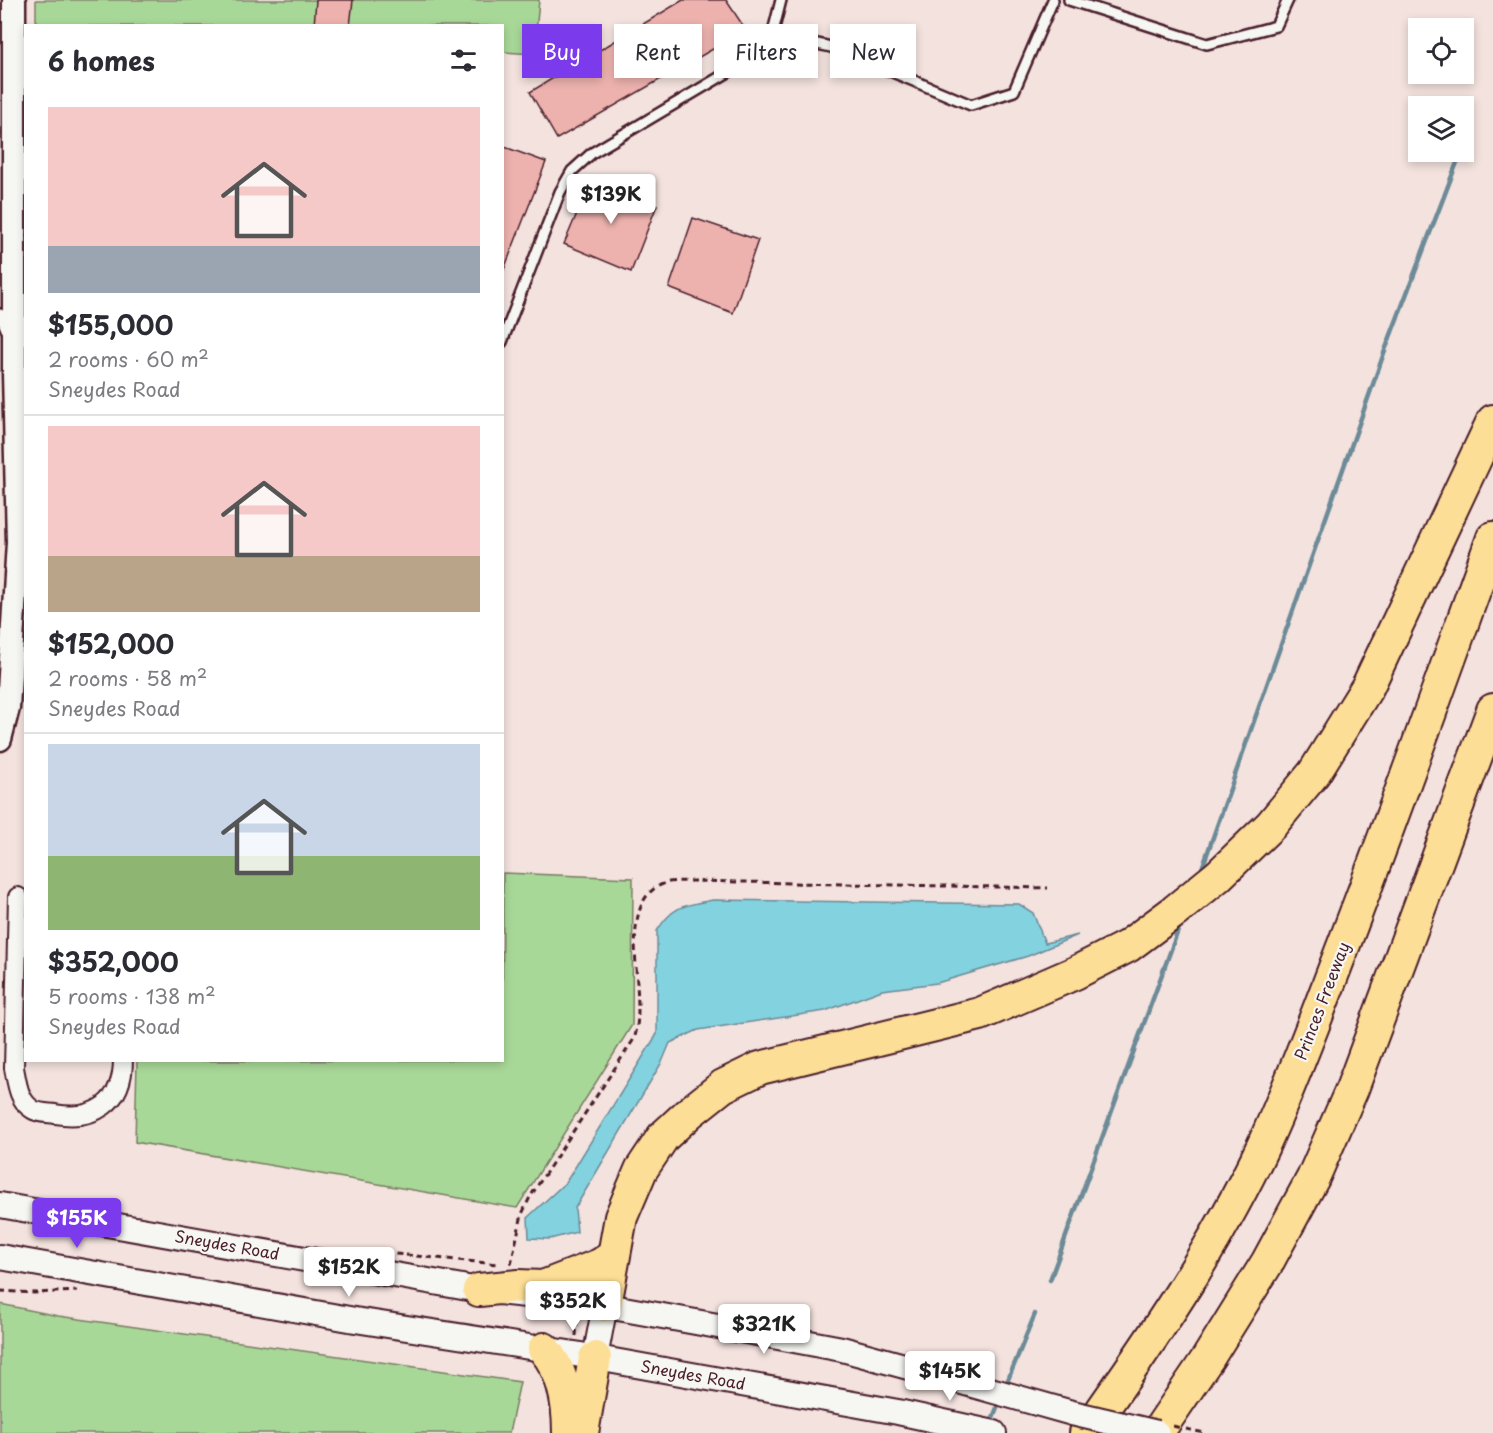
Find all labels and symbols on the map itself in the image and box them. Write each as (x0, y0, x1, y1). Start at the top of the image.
pin: $139K (569, 174, 653, 225)
street label: Princes Freeway (1288, 938, 1355, 1063)
pin: $155K (35, 1198, 119, 1249)
street label: Sneydes Road (173, 1223, 282, 1265)
pin: $152K (307, 1247, 391, 1298)
pin: $352K (531, 1281, 615, 1332)
pin: $321K (722, 1304, 806, 1355)
pin: $145K (908, 1351, 992, 1402)
street label: Sneydes Road (639, 1353, 748, 1395)

